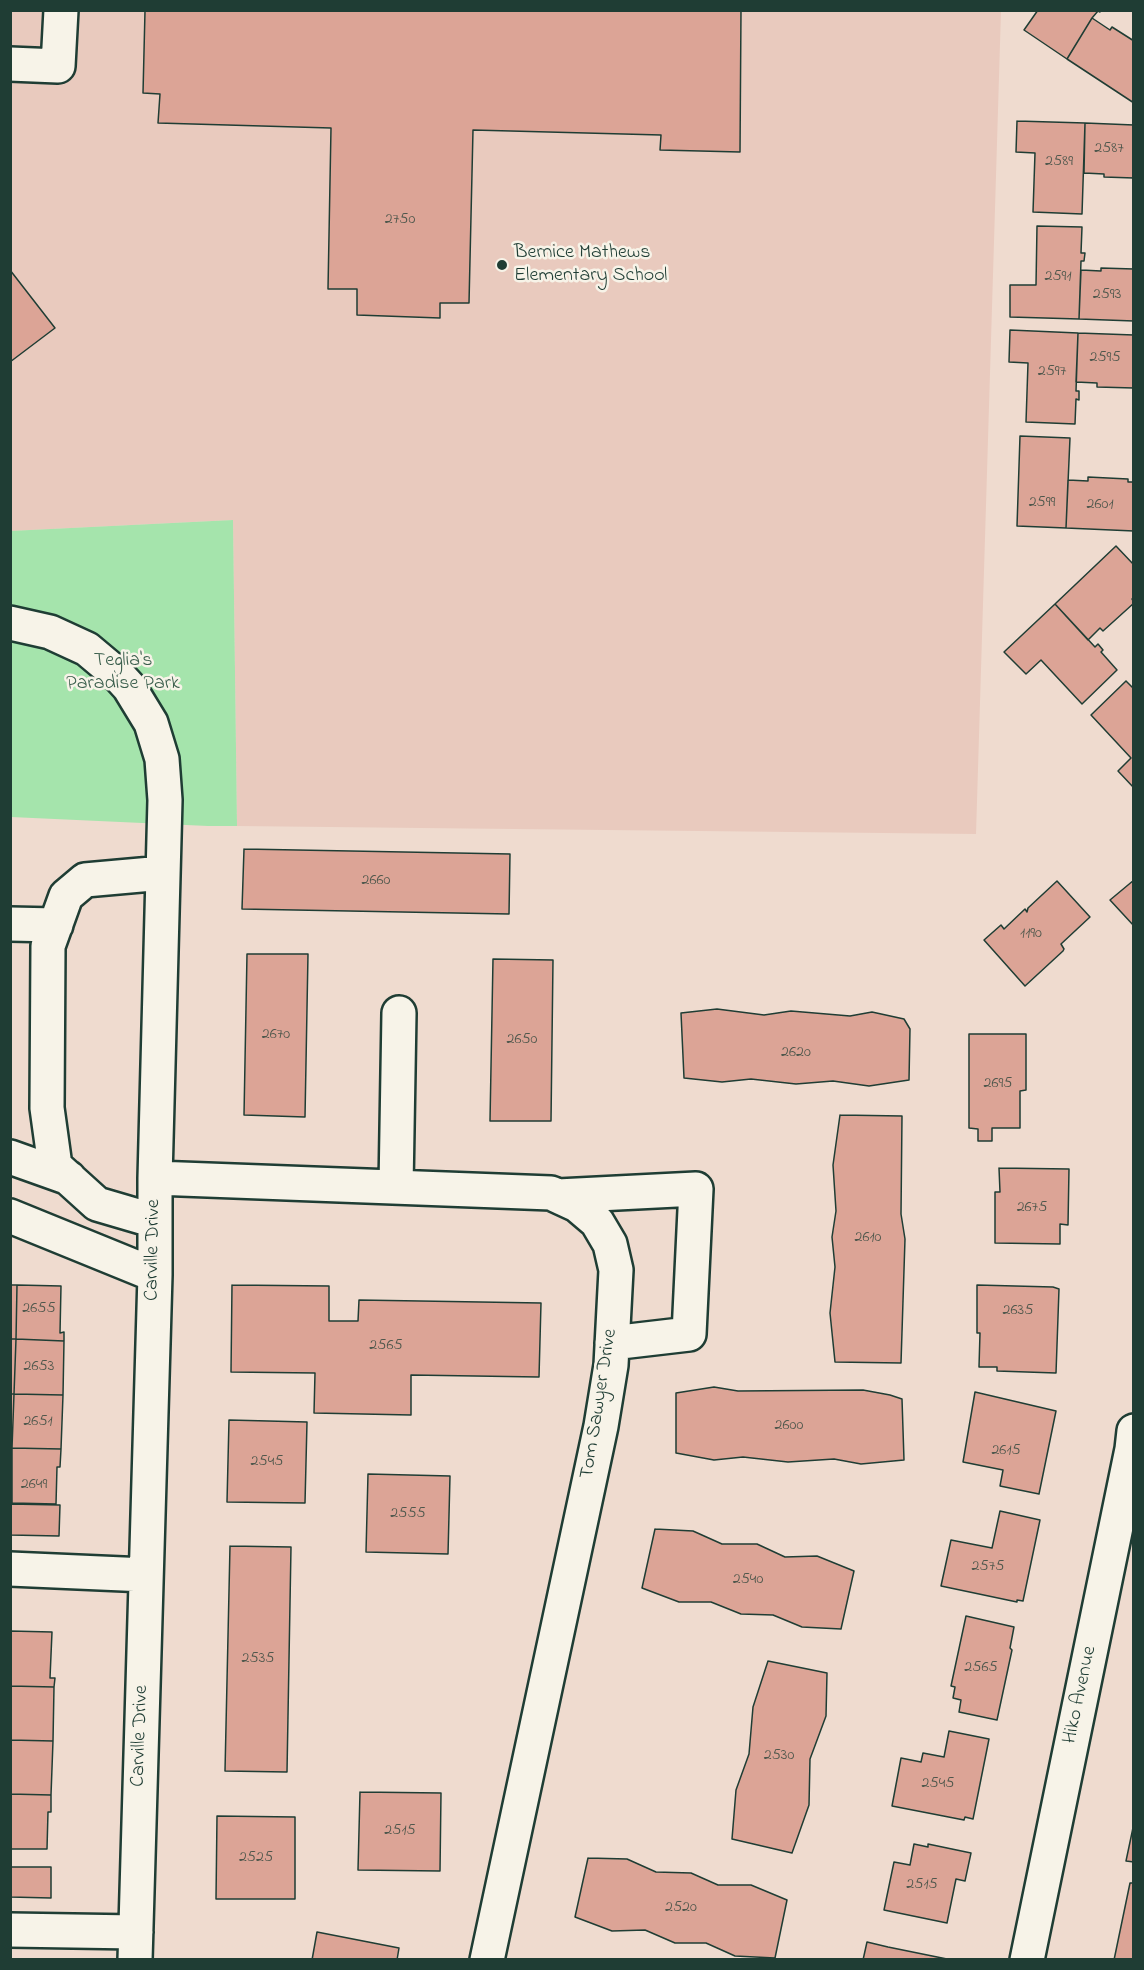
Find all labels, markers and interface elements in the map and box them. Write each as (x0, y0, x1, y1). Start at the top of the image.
house number: 2587 (1094, 139, 1124, 159)
house number: 2589 (1045, 152, 1073, 172)
house number: 2750 (385, 210, 415, 230)
place label: Bernice Mathews Elementary School (514, 242, 667, 289)
marker: Bernice Mathews Elementary School (495, 258, 509, 272)
house number: 2591 (1044, 267, 1072, 287)
house number: 2593 (1093, 285, 1121, 305)
house number: 2595 (1089, 348, 1121, 368)
house number: 2597 (1038, 362, 1066, 382)
house number: 2599 (1029, 493, 1055, 513)
house number: 2601 (1087, 495, 1113, 515)
park label: Teglia's Paradise Park (66, 650, 180, 697)
house number: 2660 (362, 871, 390, 891)
house number: 1190 (1020, 924, 1042, 944)
house number: 2670 (262, 1025, 290, 1045)
house number: 2650 (506, 1030, 538, 1050)
house number: 2620 (781, 1043, 811, 1063)
house number: 2695 (984, 1074, 1012, 1094)
house number: 2675 (1017, 1198, 1047, 1218)
street label: Carville Drive (141, 1199, 167, 1301)
house number: 2610 (855, 1228, 881, 1248)
house number: 2655 (22, 1299, 56, 1319)
house number: 2635 (1003, 1301, 1033, 1321)
street label: Tom Sawyer Drive (576, 1327, 624, 1481)
house number: 2565 (369, 1336, 403, 1356)
house number: 2653 (24, 1357, 54, 1377)
house number: 2651 (23, 1412, 53, 1432)
house number: 2600 (775, 1416, 803, 1436)
house number: 2615 (991, 1441, 1021, 1461)
house number: 2545 (251, 1452, 283, 1472)
house number: 2649 (21, 1475, 47, 1495)
house number: 2555 (390, 1504, 426, 1524)
house number: 2575 (972, 1557, 1004, 1577)
house number: 2540 (733, 1570, 763, 1590)
street label: Hiko Avenue (1059, 1644, 1103, 1746)
house number: 2535 (242, 1649, 274, 1669)
house number: 2565 (964, 1658, 998, 1678)
street label: Carville Drive (127, 1685, 155, 1787)
house number: 2530 (764, 1746, 794, 1766)
house number: 2545 (922, 1774, 954, 1794)
house number: 2515 (384, 1821, 416, 1841)
house number: 2525 (239, 1848, 273, 1868)
house number: 2515 (906, 1875, 938, 1895)
house number: 2520 (665, 1898, 697, 1918)

